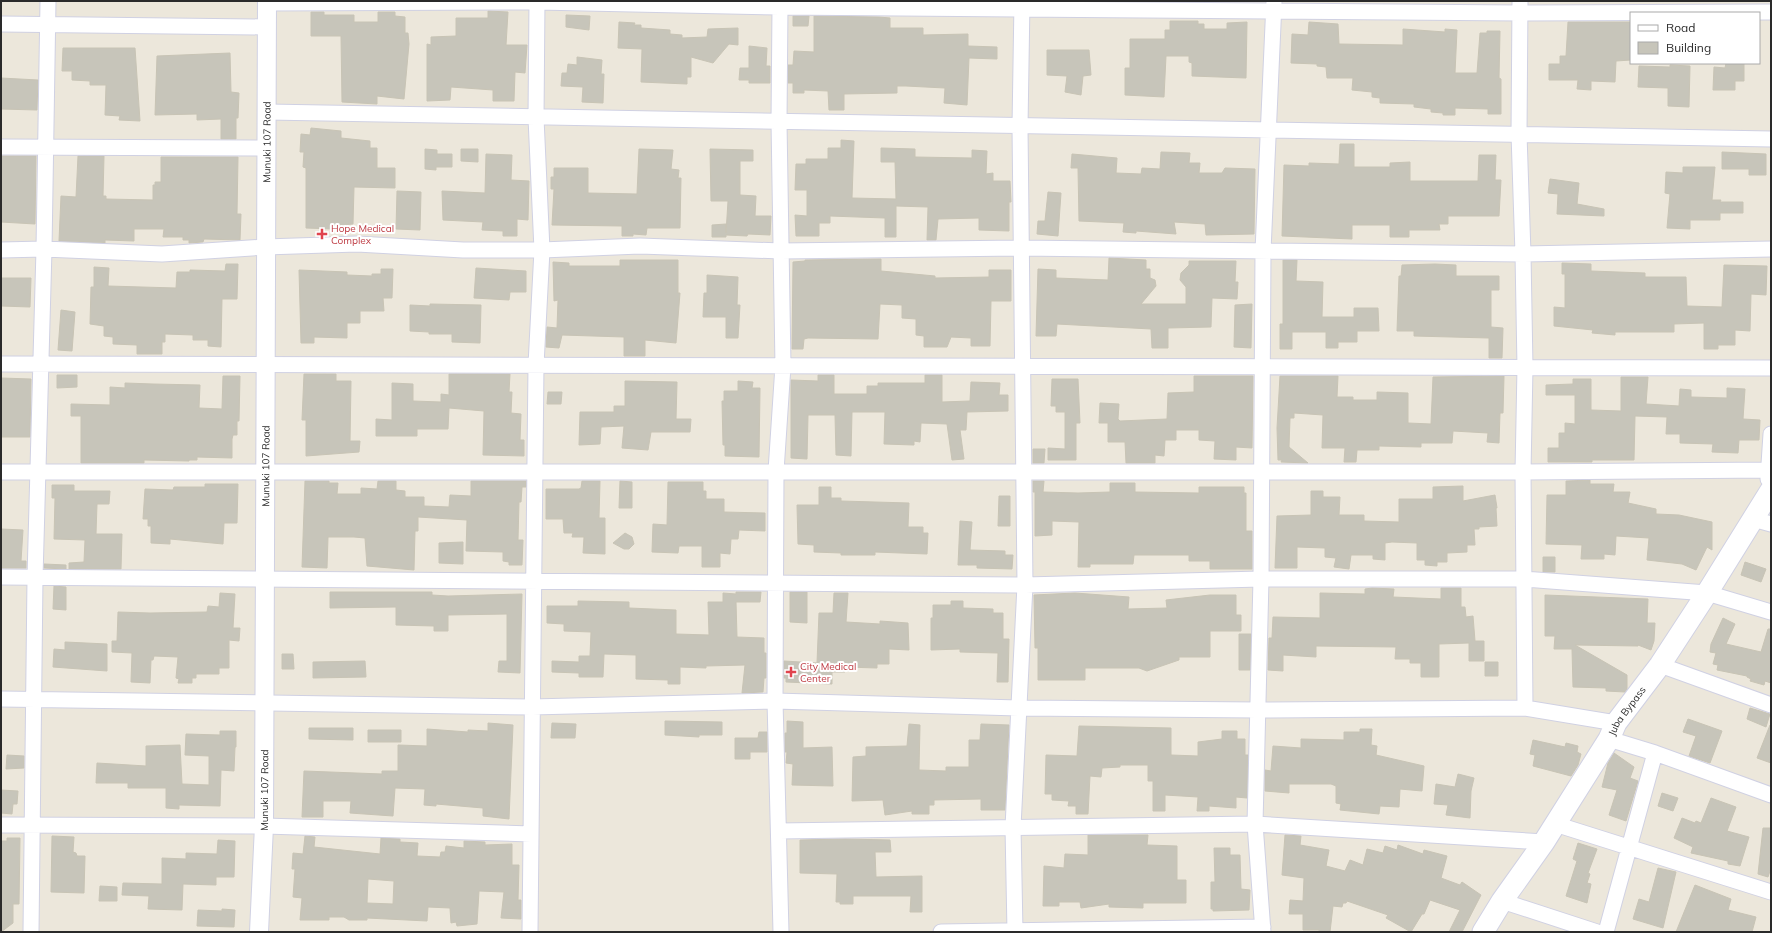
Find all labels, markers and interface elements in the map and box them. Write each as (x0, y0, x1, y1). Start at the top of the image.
legend (1630, 12, 1760, 64)
text: Road (1666, 20, 1695, 35)
text: Building (1666, 40, 1711, 55)
street label: Munuki 107 Road (260, 101, 274, 183)
place label: Hope Medical Complex (331, 222, 394, 247)
marker: Hope Medical Complex (316, 228, 328, 240)
street label: Munuki 107 Road (259, 425, 272, 507)
place label: City Medical Center (800, 660, 856, 685)
marker: City Medical Center (785, 666, 797, 678)
street label: Juba Bypass (1605, 684, 1649, 738)
street label: Munuki 107 Road (258, 749, 271, 831)

